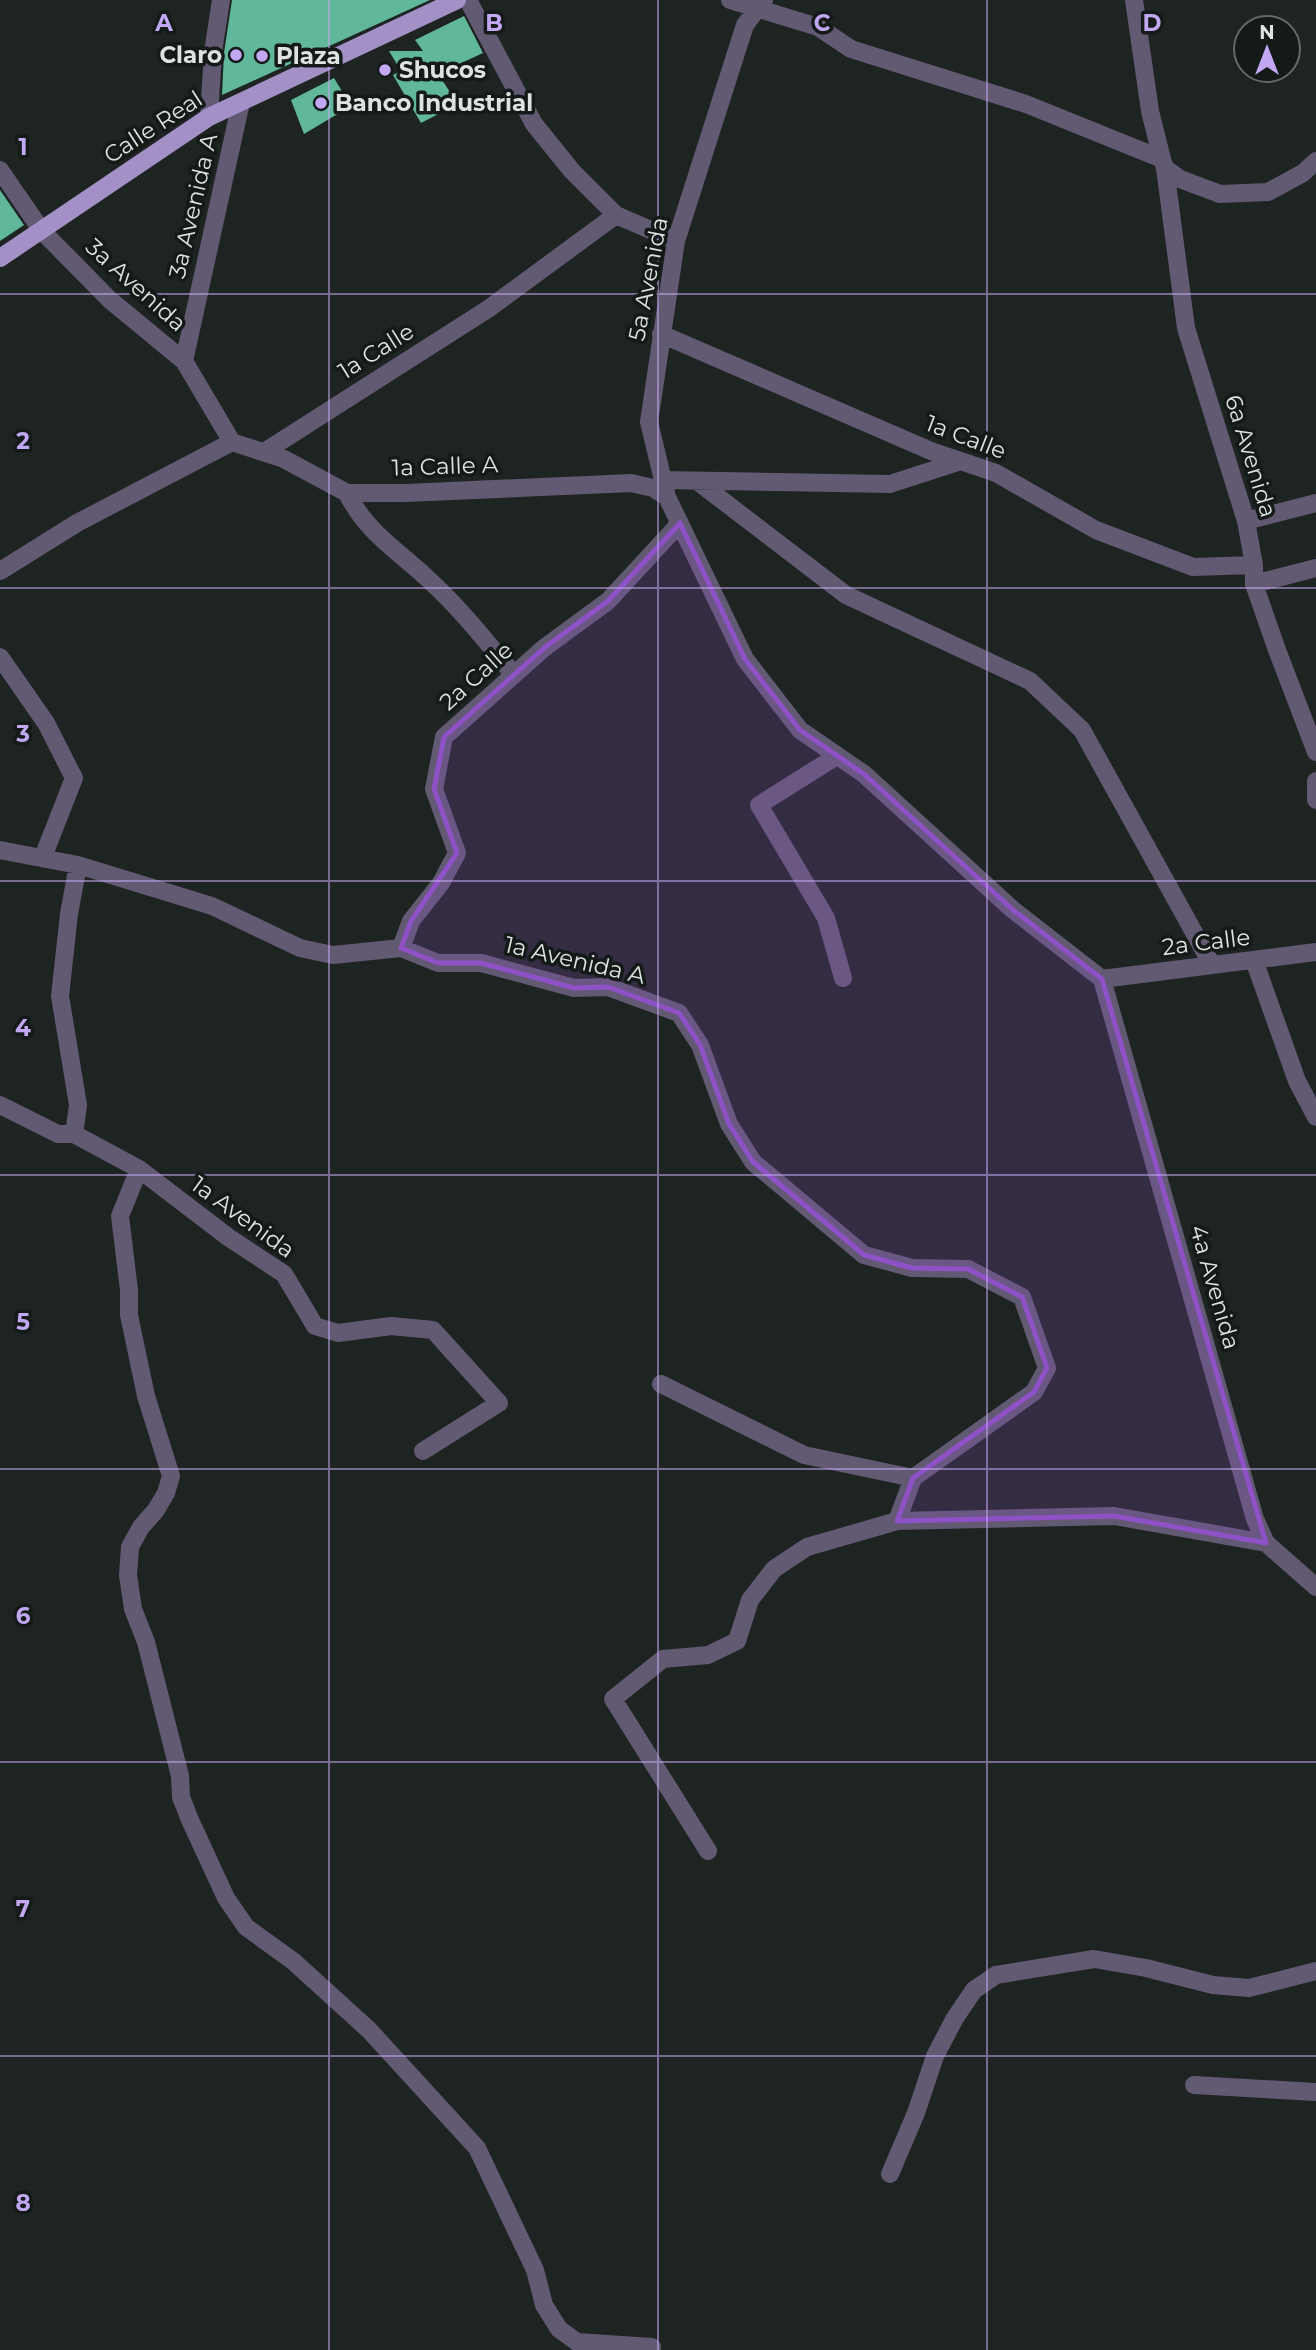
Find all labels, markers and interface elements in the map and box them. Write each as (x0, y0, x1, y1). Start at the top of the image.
text: A (154, 9, 173, 37)
text: B (485, 9, 503, 37)
text: C (814, 9, 831, 37)
text: D (1143, 9, 1162, 37)
north arrow (1232, 14, 1302, 84)
text: N (1259, 21, 1275, 44)
place label: Claro (159, 41, 222, 69)
place label: Plaza (276, 42, 341, 70)
marker: Claro (228, 47, 244, 63)
marker: Plaza (254, 48, 270, 64)
place label: Shucos (399, 56, 486, 84)
marker: Shucos (377, 62, 393, 78)
street label: Calle Real (98, 85, 208, 169)
place label: Banco Industrial (335, 89, 533, 117)
marker: Banco Industrial (313, 95, 329, 111)
street label: 3a Avenida A (163, 130, 223, 281)
text: 1 (18, 133, 28, 161)
street label: 5a Avenida (622, 215, 674, 343)
street label: 3a Avenida (80, 233, 192, 337)
street label: 1a Calle (333, 317, 419, 385)
street label: 6a Avenida (1219, 391, 1283, 521)
street label: 1a Calle (922, 409, 1010, 465)
text: 2 (16, 427, 30, 455)
street label: 1a Calle A (391, 450, 499, 482)
street label: 2a Calle (434, 636, 518, 716)
text: 3 (15, 720, 30, 748)
street label: 2a Calle (1160, 923, 1252, 961)
street label: 1a Avenida A (502, 930, 648, 990)
text: 4 (15, 1014, 31, 1042)
street label: 1a Avenida (186, 1170, 300, 1264)
street label: 4a Avenida (1184, 1221, 1246, 1353)
text: 5 (16, 1308, 30, 1336)
text: 6 (16, 1602, 31, 1630)
text: 7 (16, 1895, 30, 1923)
text: 8 (15, 2189, 31, 2217)

